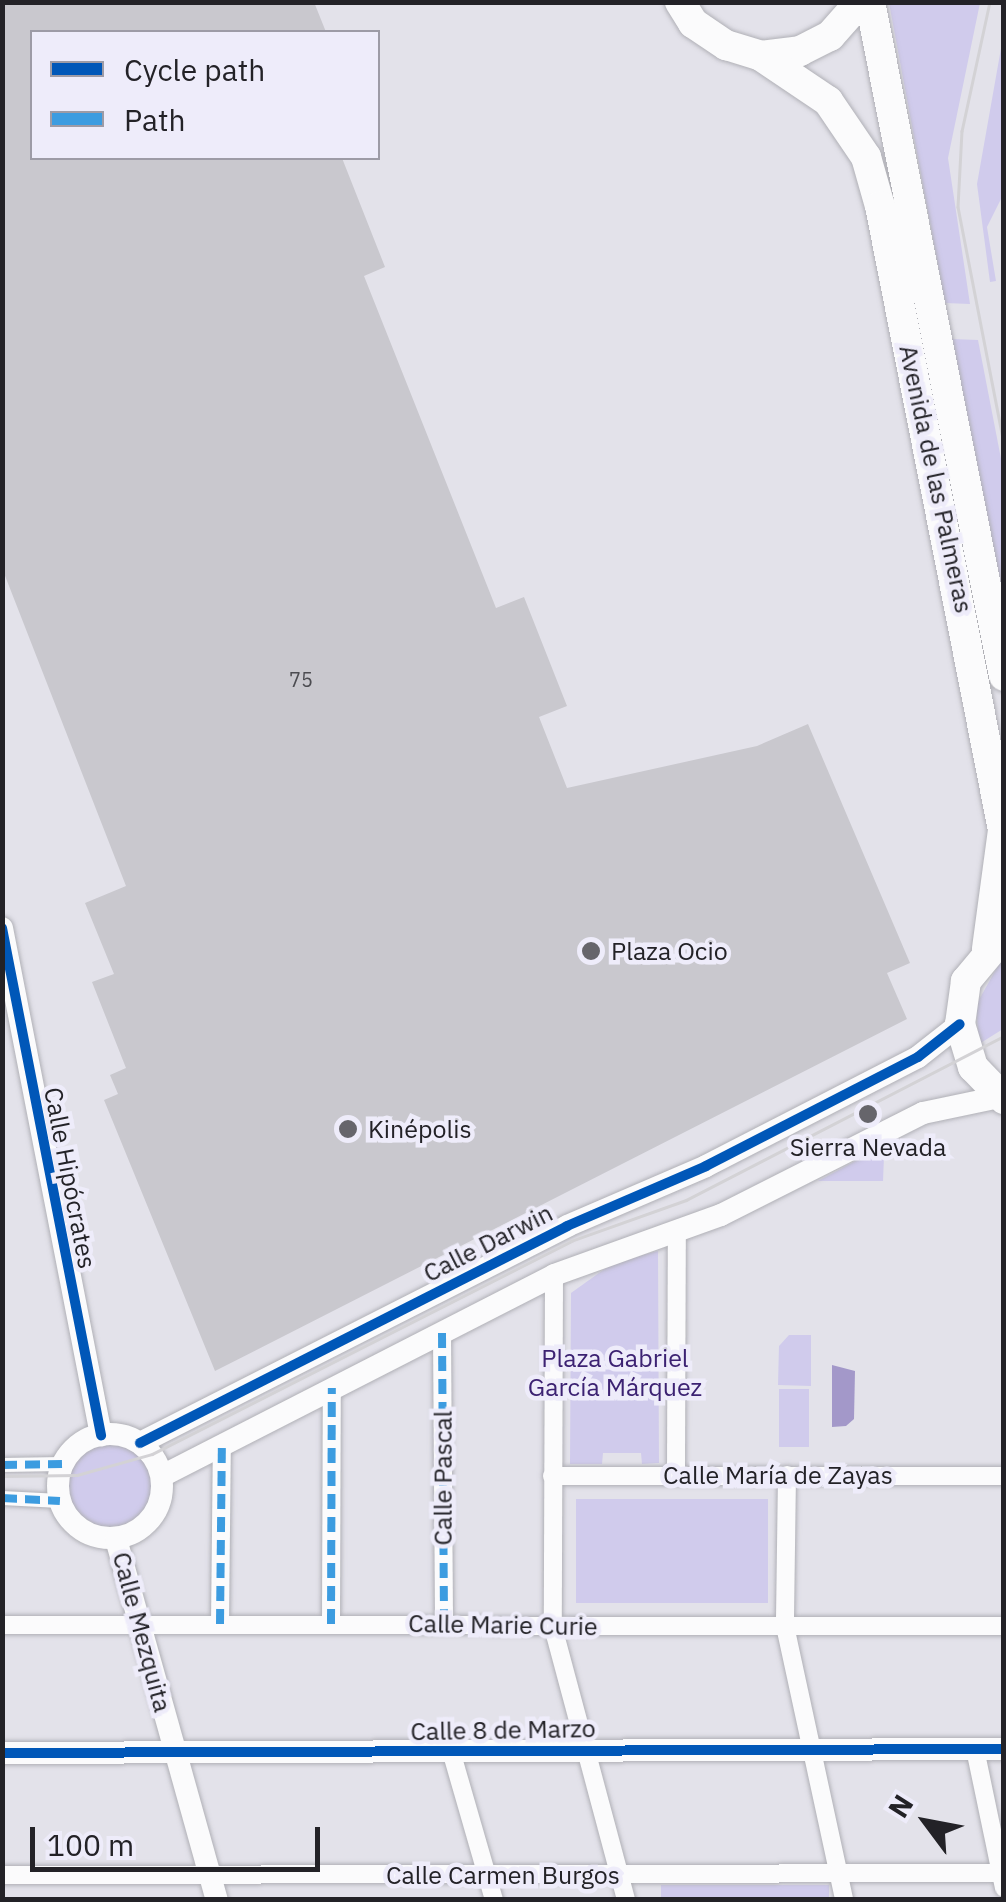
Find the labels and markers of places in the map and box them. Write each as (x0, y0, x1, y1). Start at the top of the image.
place label: Plaza Ocio (611, 936, 728, 966)
marker: Plaza Ocio (580, 940, 602, 962)
marker: Sierra Nevada (855, 1101, 881, 1127)
place label: Kinépolis (368, 1114, 472, 1144)
marker: Kinépolis (337, 1118, 359, 1140)
place label: Sierra Nevada (790, 1132, 946, 1162)

